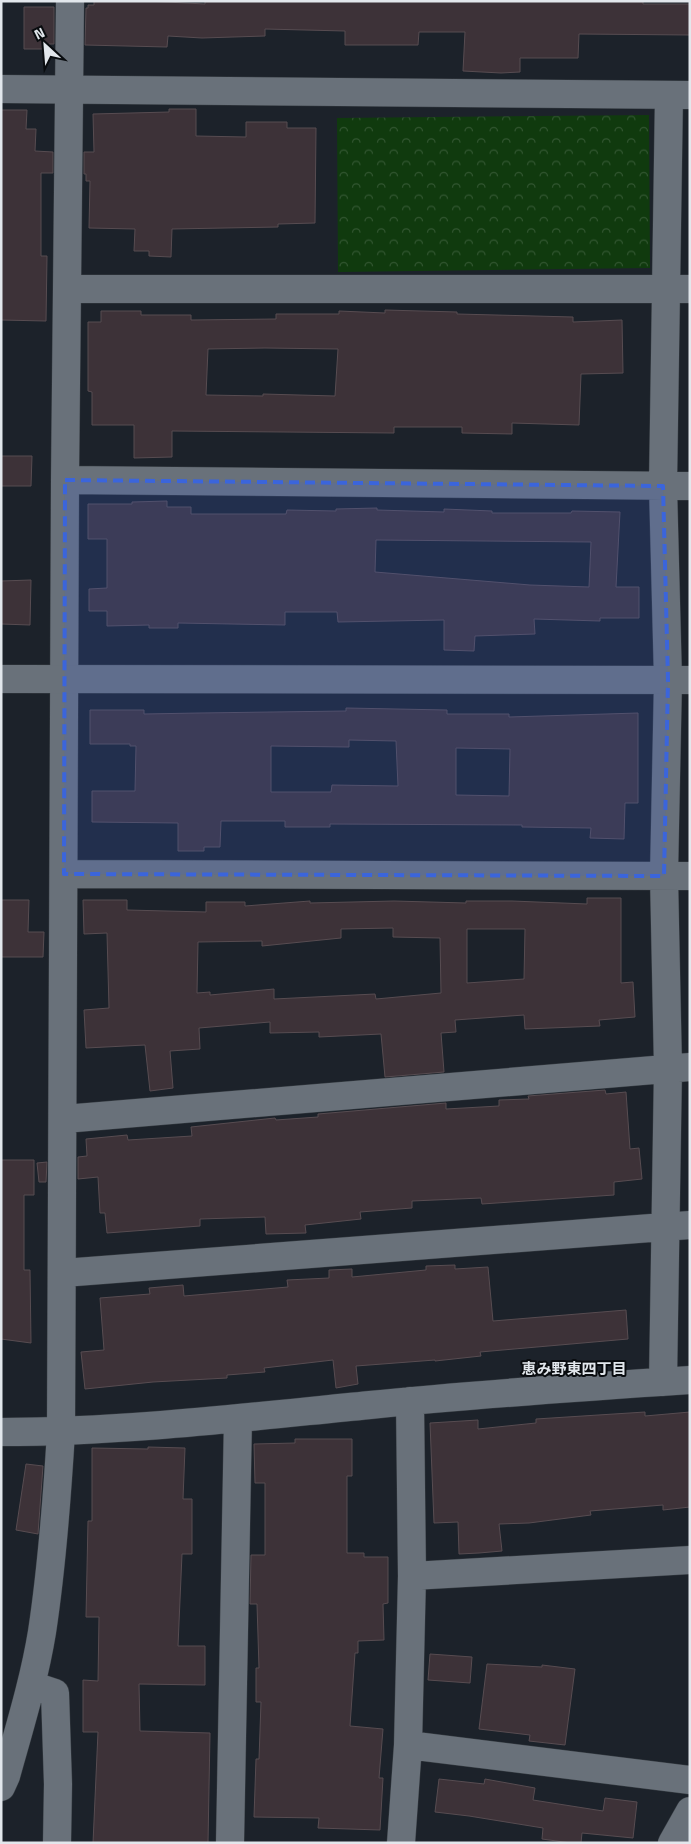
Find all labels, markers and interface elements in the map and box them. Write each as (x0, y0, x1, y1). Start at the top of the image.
north arrow (20, 20, 70, 70)
text: N (30, 21, 48, 44)
district label: 恵み野東四丁目 (521, 1357, 627, 1380)

